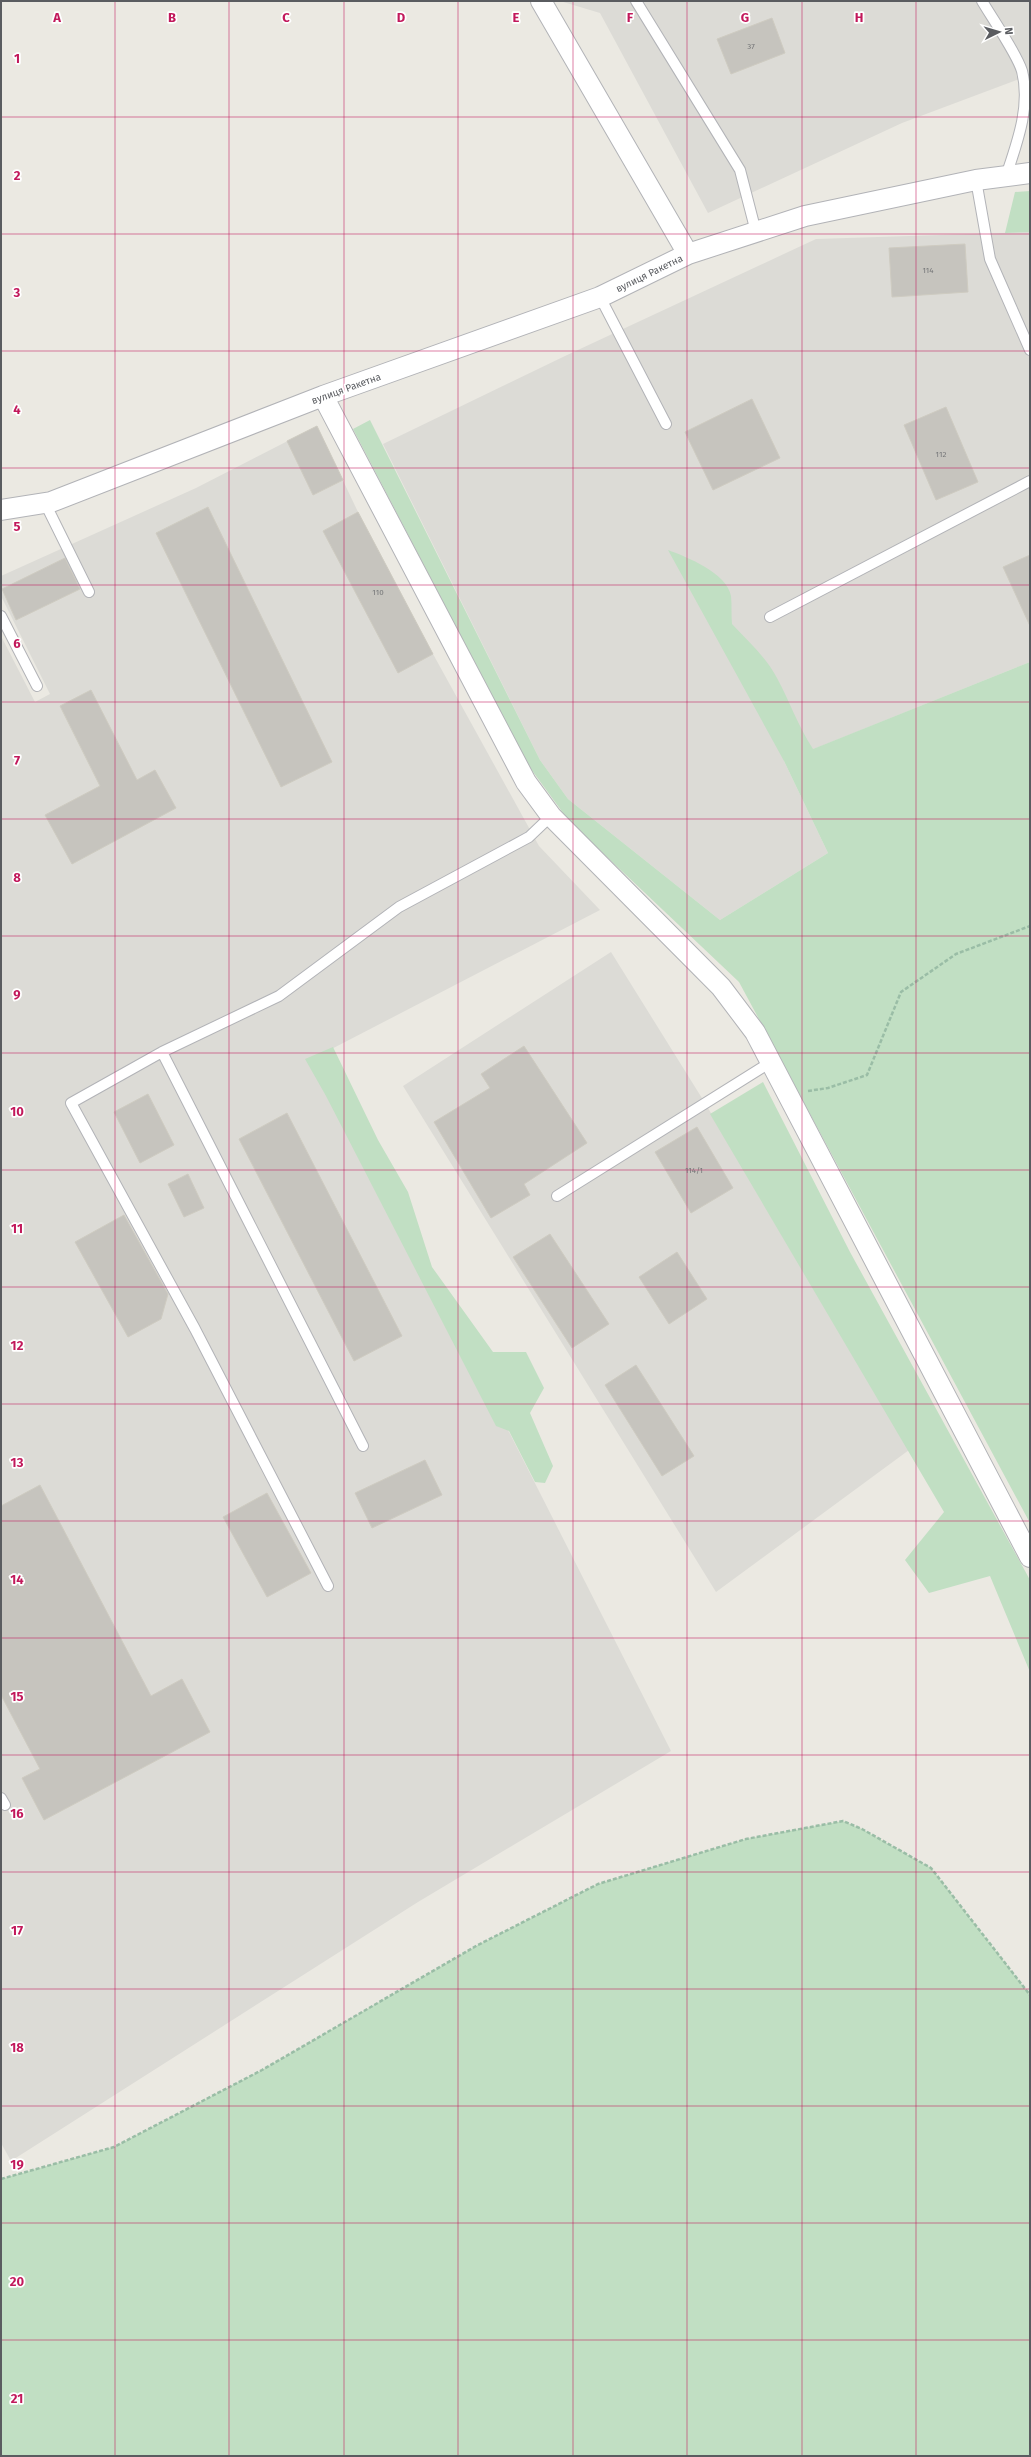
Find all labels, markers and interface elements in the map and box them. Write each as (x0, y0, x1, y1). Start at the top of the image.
text: A (52, 10, 61, 25)
text: B (168, 10, 176, 25)
text: C (282, 10, 290, 25)
text: D (397, 10, 406, 25)
text: E (513, 10, 520, 25)
text: F (627, 10, 634, 25)
text: G (741, 10, 749, 25)
text: H (855, 10, 863, 25)
north arrow (979, 12, 1019, 52)
text: N (1002, 27, 1015, 35)
house number: 37 (747, 42, 755, 51)
text: 1 (14, 51, 20, 66)
text: 2 (14, 168, 21, 183)
street label: вулиця Ракетна (614, 253, 685, 295)
house number: 114 (922, 266, 934, 275)
text: 3 (13, 285, 21, 300)
street label: вулиця Ракетна (310, 371, 383, 407)
text: 4 (13, 402, 21, 417)
house number: 112 (936, 450, 946, 459)
text: 5 (14, 519, 21, 534)
house number: 110 (372, 588, 384, 597)
text: 6 (13, 636, 21, 651)
text: 7 (14, 753, 20, 768)
text: 8 (13, 870, 21, 885)
text: 9 (13, 987, 21, 1002)
text: 10 (10, 1104, 24, 1119)
house number: 114/1 (685, 1166, 703, 1175)
text: 11 (11, 1221, 23, 1236)
text: 12 (11, 1338, 24, 1353)
text: 13 (11, 1455, 24, 1470)
text: 14 (10, 1572, 24, 1587)
text: 15 (10, 1689, 24, 1704)
text: 16 (10, 1806, 24, 1821)
text: 17 (11, 1923, 23, 1938)
text: 18 (10, 2040, 24, 2055)
text: 19 (10, 2157, 24, 2172)
text: 20 (10, 2274, 25, 2289)
text: 21 (11, 2391, 23, 2406)

